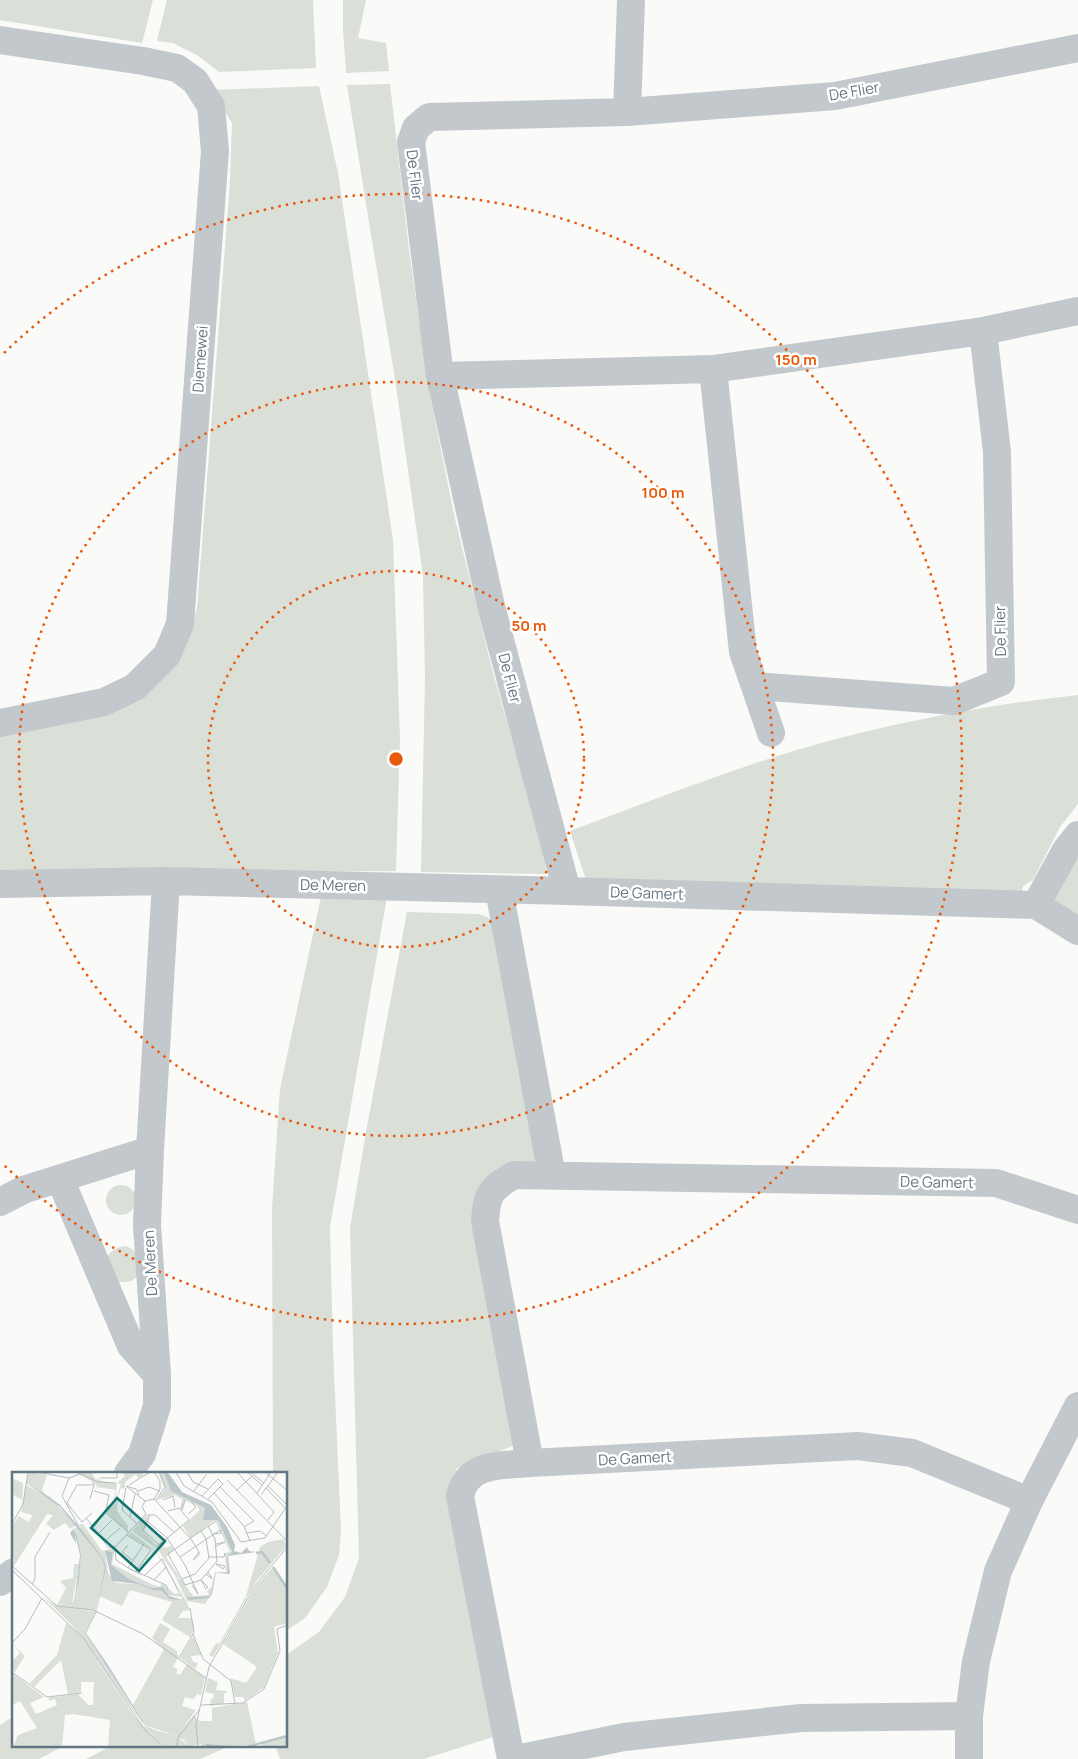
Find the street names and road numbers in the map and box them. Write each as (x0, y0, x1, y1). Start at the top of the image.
street label: De Flier (827, 76, 881, 106)
street label: De Flier (401, 149, 429, 202)
street label: Diemewei (187, 325, 213, 393)
street label: De Flier (989, 605, 1011, 656)
street label: De Flier (493, 651, 527, 706)
street label: De Meren (300, 874, 366, 896)
street label: De Gamert (610, 881, 684, 905)
street label: De Gamert (900, 1171, 974, 1193)
street label: De Meren (138, 1229, 162, 1296)
street label: De Gamert (598, 1446, 672, 1470)

